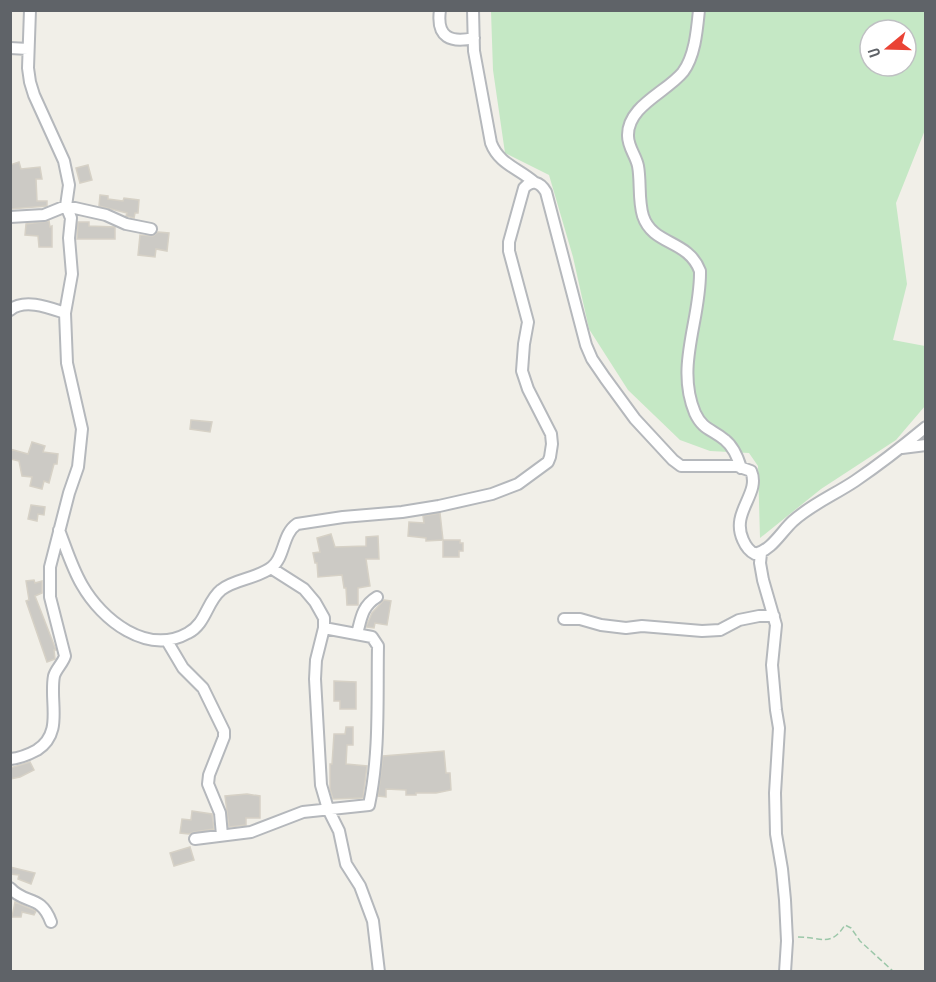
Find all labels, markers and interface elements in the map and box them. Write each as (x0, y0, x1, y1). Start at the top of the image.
north arrow (858, 18, 918, 78)
text: U (863, 46, 885, 60)

